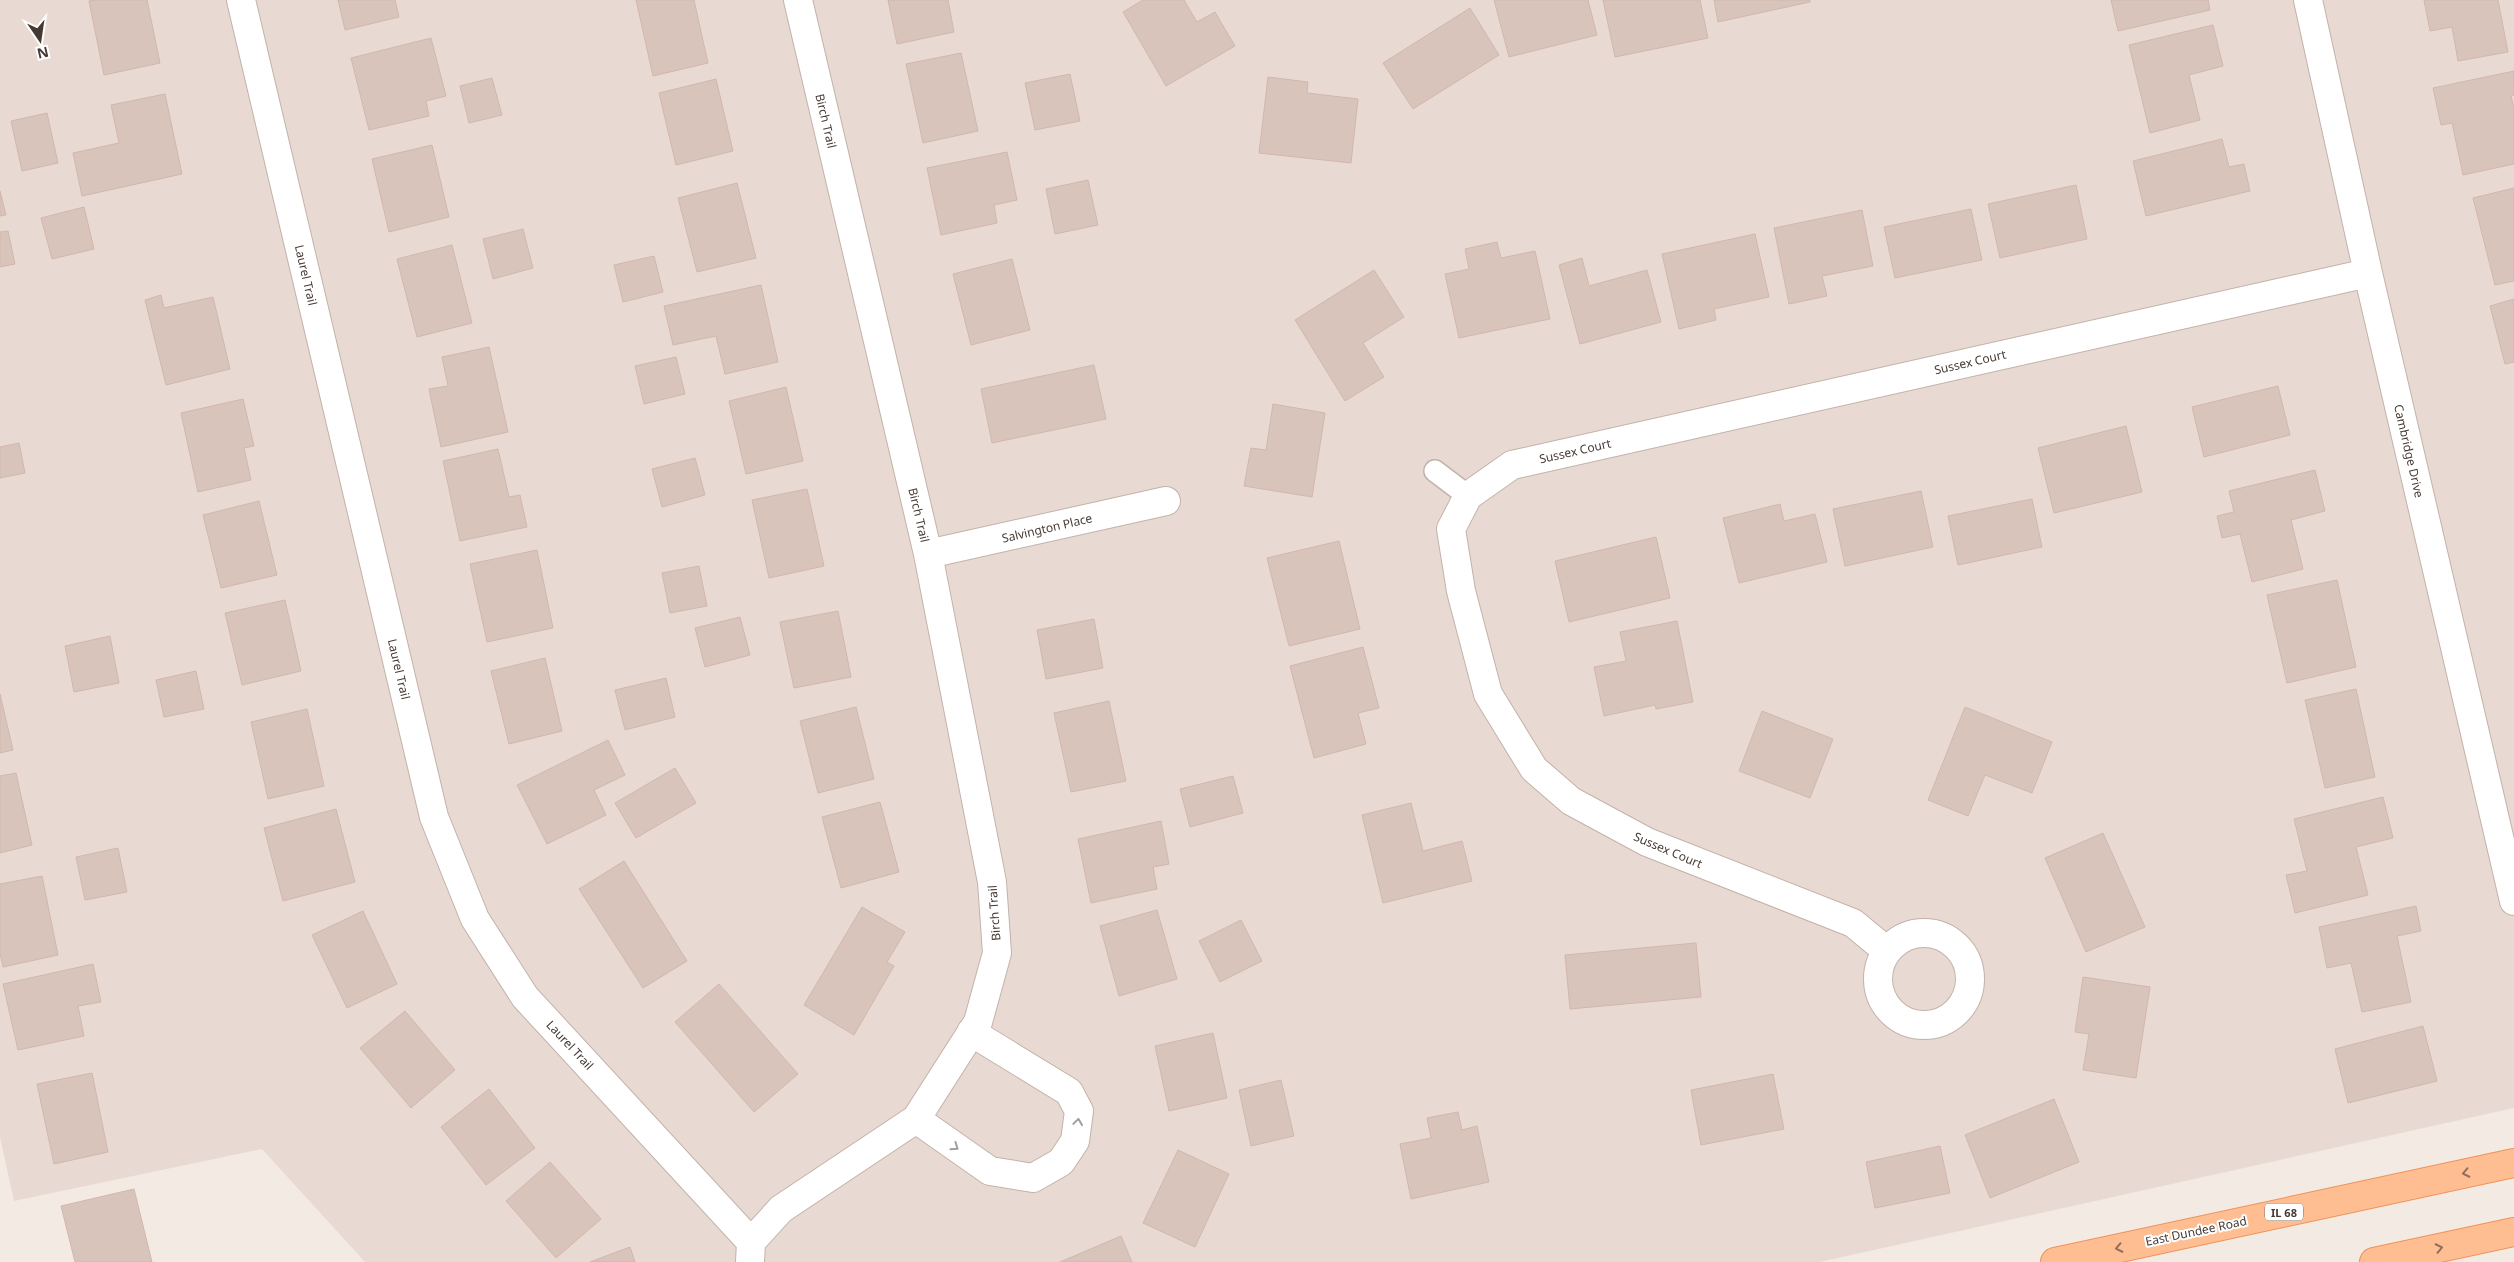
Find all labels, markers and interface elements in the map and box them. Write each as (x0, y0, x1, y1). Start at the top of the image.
north arrow (15, 15, 65, 65)
text: N (35, 43, 51, 64)
street label: Birch Trail (811, 92, 841, 150)
street label: Laurel Trail (291, 243, 321, 307)
street label: Sussex Court (1933, 345, 2008, 378)
street label: Cambridge Drive (2390, 403, 2428, 500)
street label: Sussex Court (1538, 434, 1613, 467)
street label: Birch Trail (904, 486, 934, 544)
street label: Salvington Place (1000, 509, 1094, 547)
street label: Laurel Trail (384, 637, 414, 701)
street label: Sussex Court (1631, 828, 1706, 872)
street label: Birch Trail (984, 885, 1004, 941)
street label: Laurel Trail (543, 1017, 597, 1073)
one-way arrow (1072, 1118, 1083, 1126)
one-way arrow (949, 1141, 959, 1150)
one-way arrow (2462, 1167, 2471, 1178)
road number: IL 68 (2265, 1204, 2303, 1220)
street label: East Dundee Road (2144, 1212, 2248, 1250)
one-way arrow (2115, 1242, 2124, 1253)
one-way arrow (2434, 1243, 2443, 1254)

